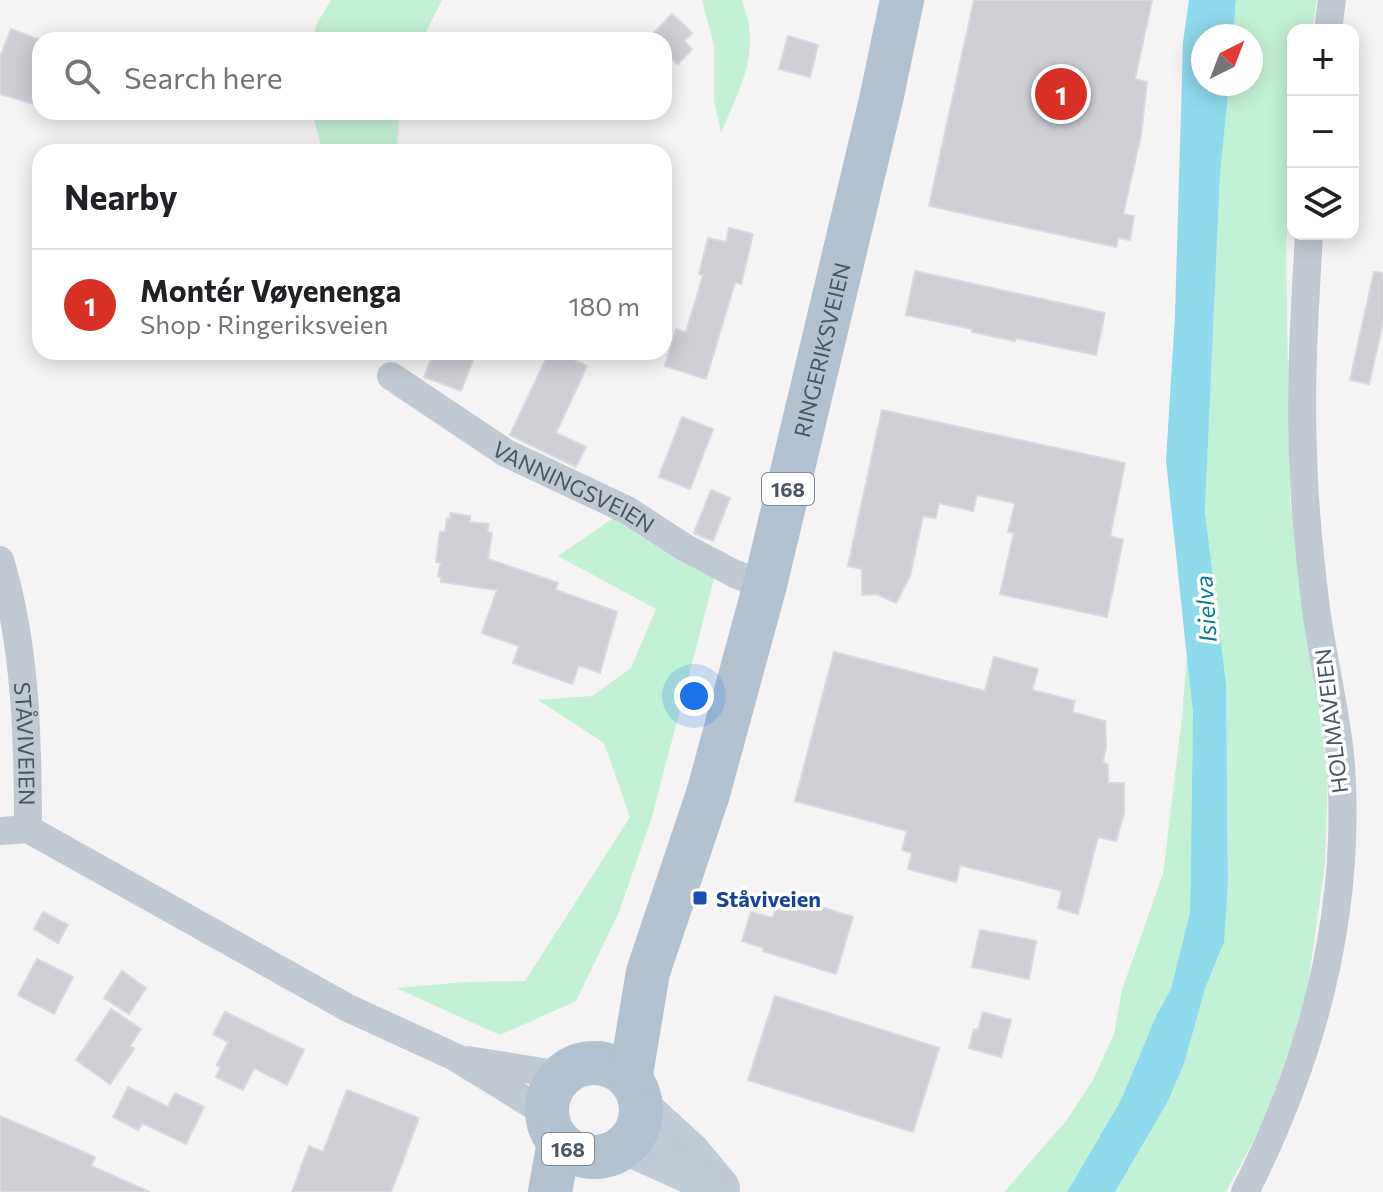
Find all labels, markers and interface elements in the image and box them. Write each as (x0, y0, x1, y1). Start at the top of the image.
north arrow (1191, 24, 1263, 96)
map controls (1287, 24, 1359, 240)
button: + (1287, 24, 1359, 96)
search box (32, 32, 672, 120)
icon: search (60, 54, 104, 98)
text: Search here (124, 58, 283, 95)
pin: 1 (1035, 64, 1087, 124)
button: − (1287, 96, 1359, 168)
button: layers (1287, 168, 1359, 240)
text: Nearby (64, 175, 178, 217)
street label: RINGERIKSVEIEN (787, 260, 855, 440)
text: Montér Vøyenenga (140, 271, 401, 308)
text: 1 (84, 290, 96, 321)
text: 180 m (568, 290, 640, 321)
text: Shop · Ringeriksveien (140, 308, 388, 339)
street label: VANNINGSVEIEN (488, 435, 660, 538)
road number: 168 (762, 473, 814, 505)
water label: Isielva (1188, 574, 1222, 644)
street label: HOLMAVEIEN (1309, 647, 1353, 795)
your location (674, 676, 714, 716)
street label: STÅVIVEIEN (9, 681, 41, 806)
place label: Ståviveien (716, 885, 821, 912)
marker: Ståviveien (691, 889, 709, 907)
road number: 168 (542, 1133, 594, 1165)

